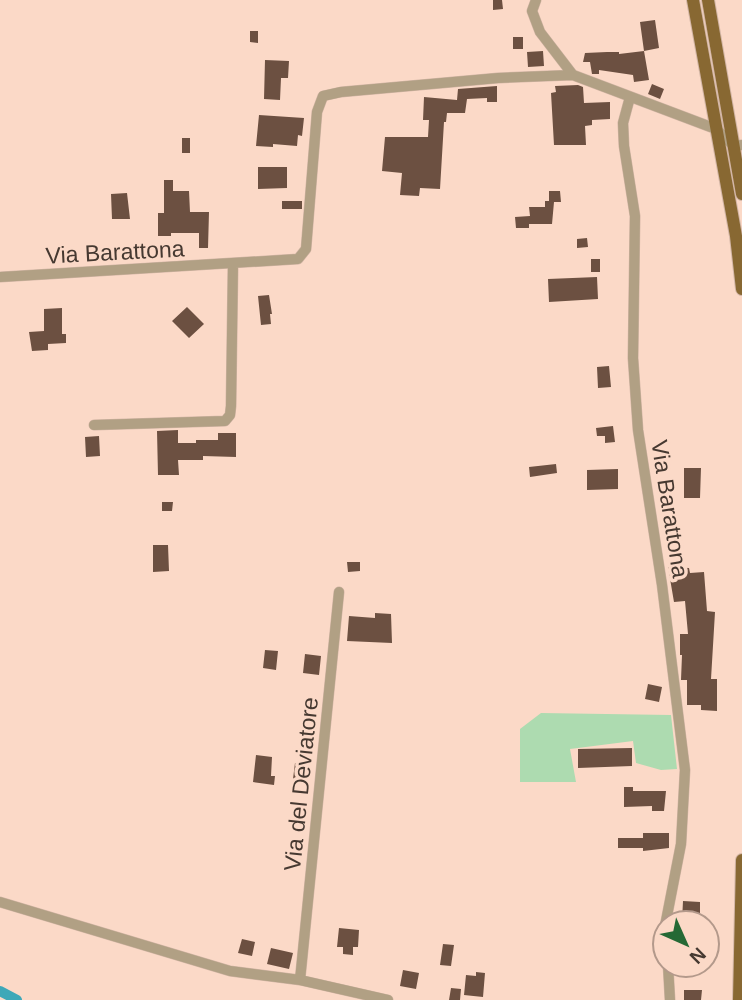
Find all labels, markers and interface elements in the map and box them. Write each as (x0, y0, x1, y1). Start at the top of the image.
street label: Via Barattona (45, 235, 185, 269)
street label: Via Barattona (646, 438, 694, 580)
street label: Via del Deviatore (279, 696, 323, 872)
north arrow (651, 909, 721, 979)
text: N (685, 943, 710, 968)

